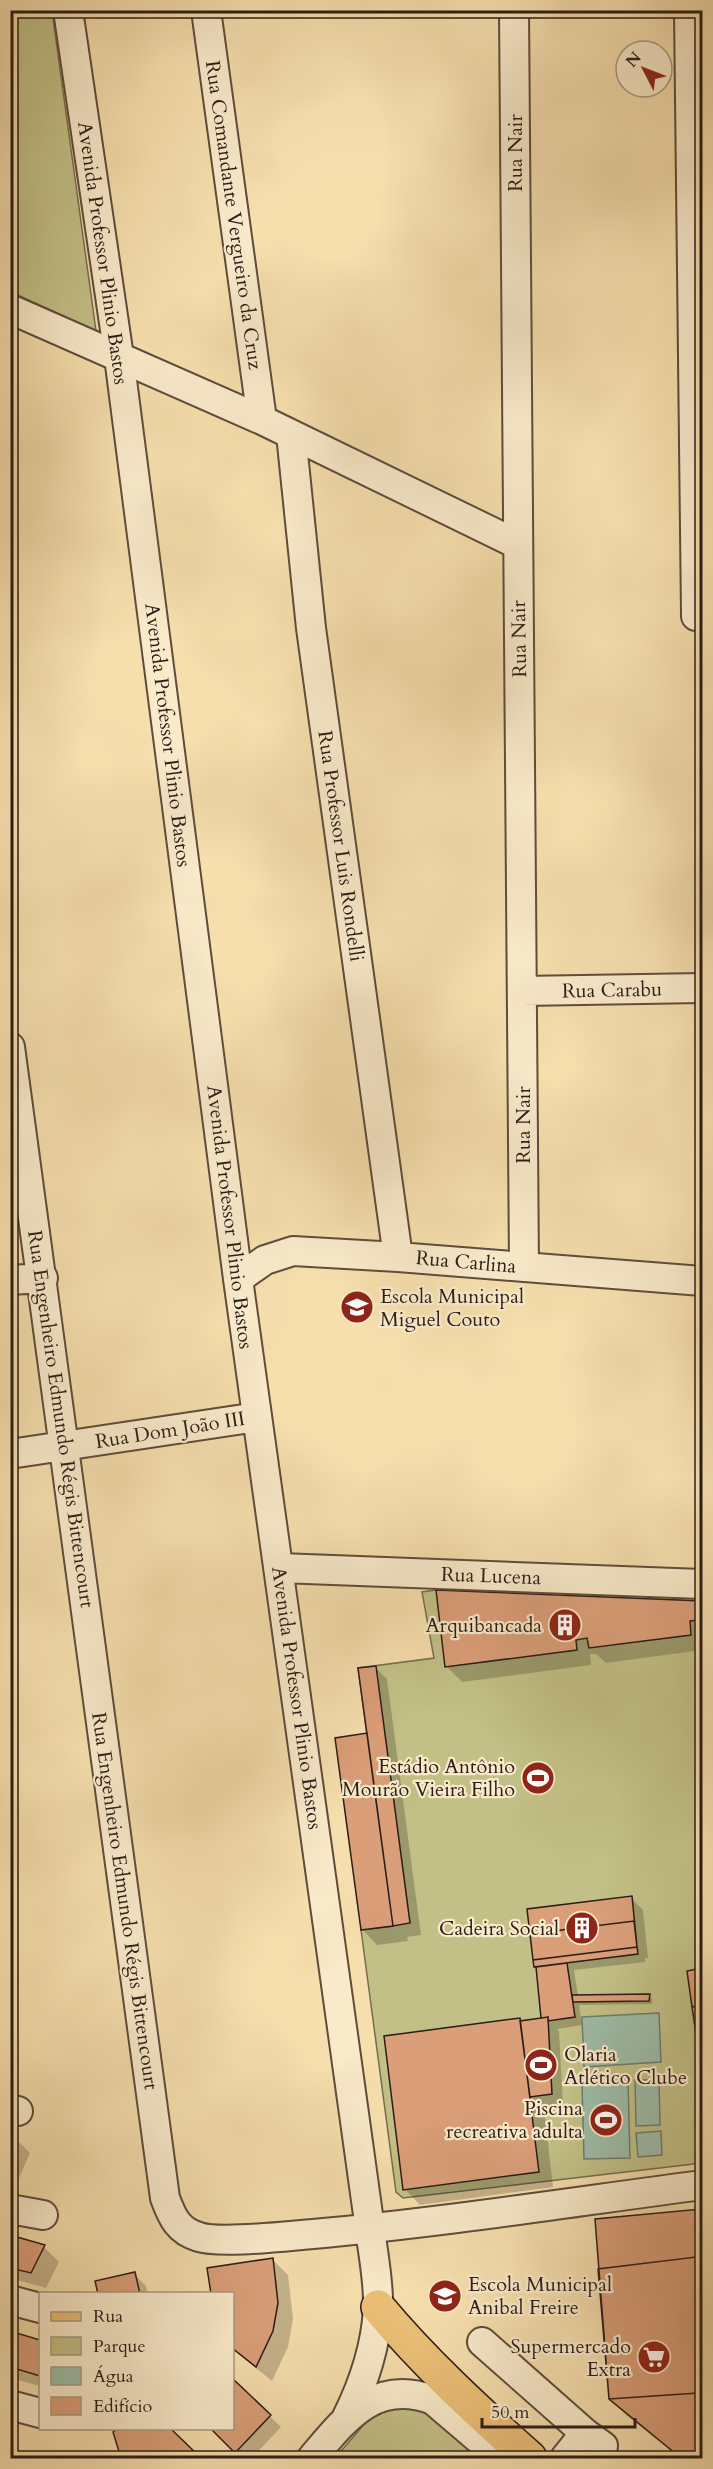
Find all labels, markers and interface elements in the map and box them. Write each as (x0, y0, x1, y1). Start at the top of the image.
north arrow (614, 39, 674, 99)
text: N (621, 47, 646, 72)
street label: Rua Comandante Vergueiro da Cruz (199, 59, 269, 371)
street label: Rua Nair (502, 114, 529, 192)
street label: Avenida Professor Plinio Bastos (71, 120, 135, 386)
street label: Rua Nair (505, 599, 533, 678)
street label: Avenida Professor Plinio Bastos (138, 602, 198, 868)
street label: Rua Professor Luis Rondelli (311, 729, 371, 964)
street label: Rua Carabu (562, 976, 662, 1004)
street label: Avenida Professor Plinio Bastos (200, 1084, 260, 1350)
street label: Rua Nair (510, 1086, 537, 1164)
street label: Rua Engenheiro Edmundo Régis Bittencourt (21, 1228, 101, 1610)
street label: Rua Carlina (415, 1244, 518, 1280)
place label: Escola Municipal Miguel Couto (380, 1283, 524, 1333)
school or university icon: Escola Municipal Miguel Couto (339, 1289, 375, 1325)
street label: Rua Dom João III (93, 1405, 247, 1455)
street label: Rua Lucena (440, 1561, 542, 1591)
street label: Avenida Professor Plinio Bastos (265, 1565, 329, 1831)
building icon: Arquibancada (547, 1607, 583, 1643)
place label: Arquibancada (425, 1612, 542, 1639)
street label: Rua Engenheiro Edmundo Régis Bittencourt (85, 1710, 165, 2092)
place label: Estádio Antônio Mourão Vieira Filho (342, 1753, 515, 1803)
sports icon: Estádio Antônio Mourão Vieira Filho (520, 1760, 556, 1796)
building icon: Cadeira Social (564, 1910, 600, 1946)
place label: Cadeira Social (439, 1915, 559, 1942)
place label: Olaria Atlético Clube (564, 2041, 687, 2091)
sports icon: Olaria Atlético Clube (523, 2047, 559, 2083)
place label: Piscina recreativa adulta (446, 2095, 583, 2145)
sports icon: Piscina recreativa adulta (588, 2102, 624, 2138)
place label: Escola Municipal Anibal Freire (468, 2271, 612, 2321)
school or university icon: Escola Municipal Anibal Freire (427, 2278, 463, 2314)
legend (39, 2292, 234, 2430)
text: Rua (93, 2304, 123, 2329)
place label: Supermercado Extra (510, 2333, 631, 2383)
text: Parque (93, 2334, 146, 2359)
supermarket icon: Supermercado Extra (636, 2339, 672, 2375)
text: Água (93, 2364, 134, 2389)
scale bar (482, 2391, 635, 2429)
text: Edifício (93, 2394, 153, 2419)
text: 50 m (491, 2400, 530, 2425)

